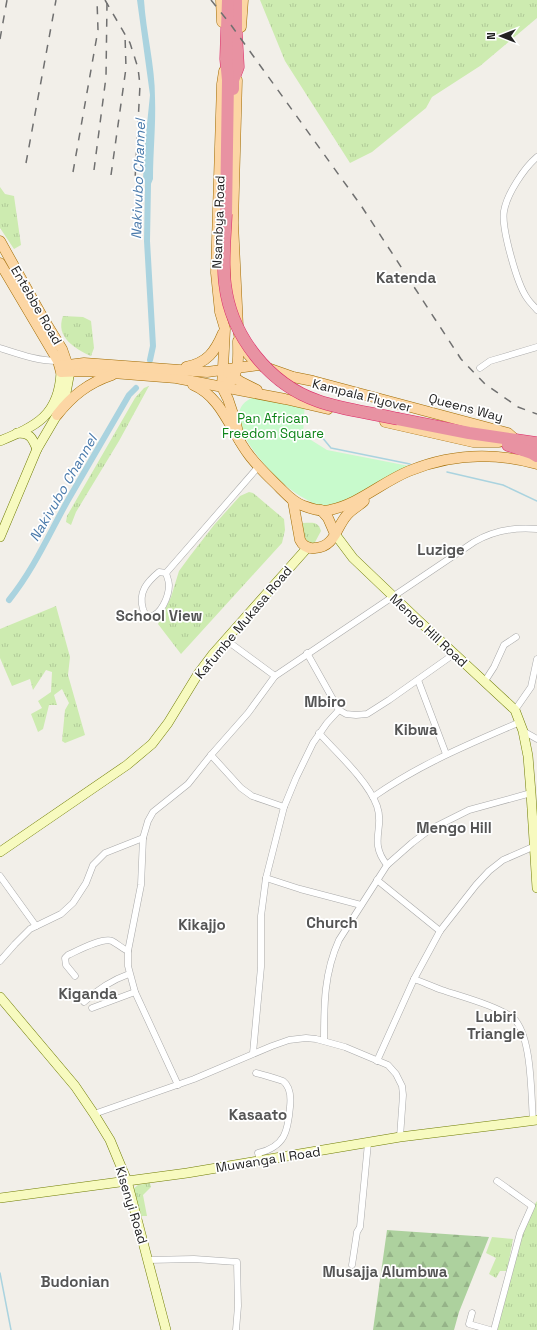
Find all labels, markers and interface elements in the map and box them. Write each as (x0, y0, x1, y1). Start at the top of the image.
north arrow (481, 16, 521, 56)
text: N (484, 32, 498, 40)
water label: Nakivubo Channel (127, 117, 149, 239)
street label: Nsambya Road (208, 175, 229, 269)
street label: Entebbe Road (7, 263, 66, 348)
district label: Katenda (376, 268, 436, 287)
street label: Kampala Flyover (310, 375, 413, 416)
street label: Queens Way (427, 389, 505, 426)
park label: Pan African Freedom Square (222, 410, 324, 442)
water label: Nakivubo Channel (25, 430, 102, 545)
district label: Luzige (417, 540, 465, 559)
street label: Kafumbe Mukasa Road (191, 562, 296, 682)
street label: Mengo Hill Road (386, 590, 471, 671)
district label: School View (116, 606, 203, 625)
district label: Mbiro (304, 692, 346, 711)
district label: Kibwa (394, 720, 438, 739)
district label: Mengo Hill (416, 818, 492, 837)
district label: Church (306, 913, 358, 932)
district label: Kikajjo (178, 915, 226, 934)
district label: Kiganda (58, 984, 118, 1003)
district label: Lubiri Triangle (467, 1007, 525, 1043)
district label: Kasaato (229, 1105, 287, 1124)
street label: Muwanga II Road (215, 1143, 322, 1176)
street label: Kisenyi Road (112, 1164, 151, 1246)
district label: Musajja Alumbwa (323, 1262, 448, 1281)
district label: Budonian (40, 1272, 110, 1291)

